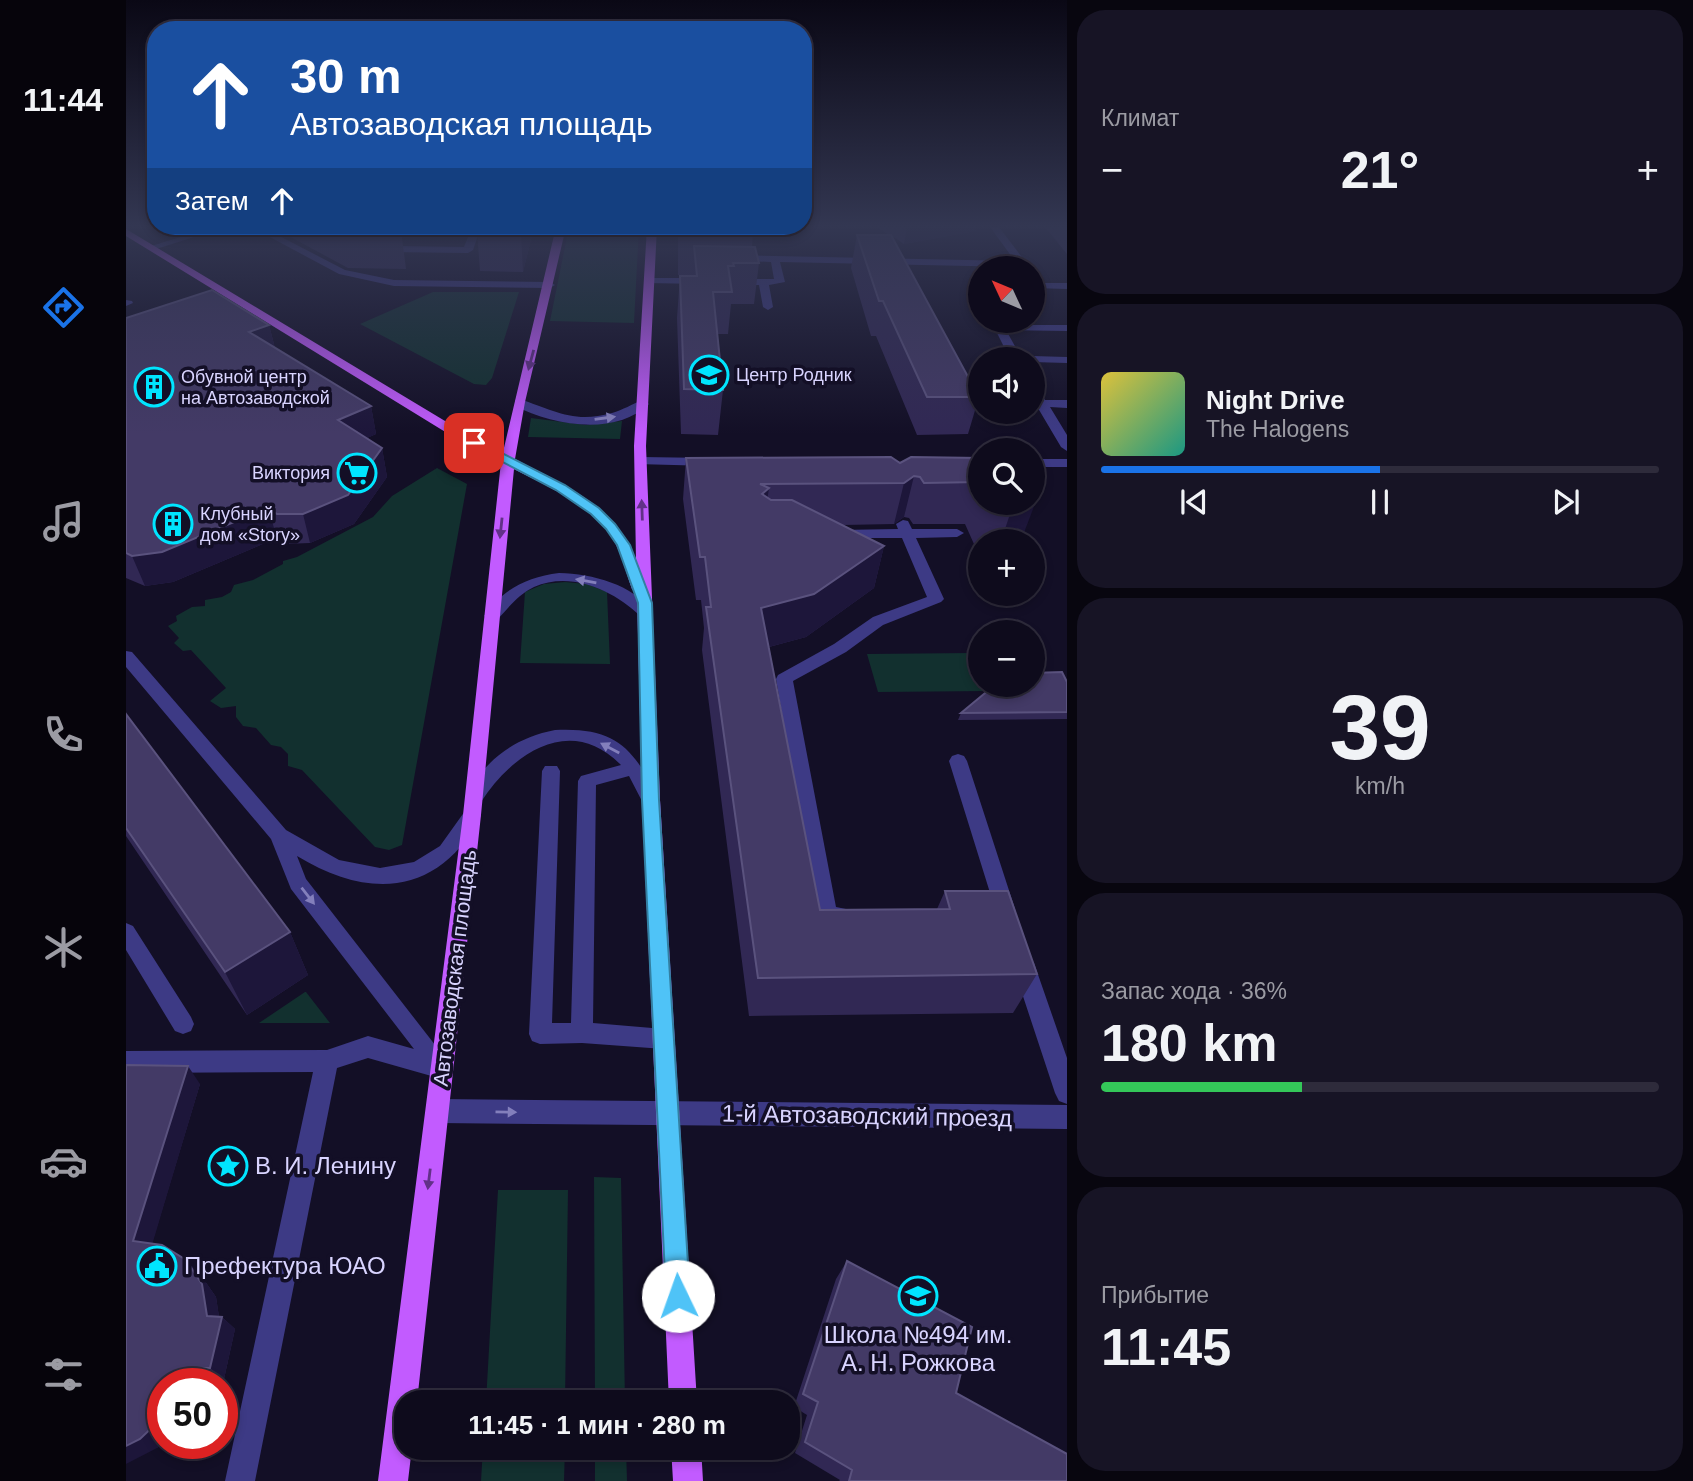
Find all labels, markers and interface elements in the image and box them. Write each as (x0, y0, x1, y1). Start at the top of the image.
icon: ahead (175, 49, 266, 140)
text: 30 m (290, 49, 402, 103)
text: 11:44 (23, 82, 103, 118)
text: Климат (1101, 105, 1179, 131)
text: Автозаводская площадь (290, 106, 653, 142)
text: 21° (1341, 141, 1419, 199)
text: − (1101, 149, 1123, 191)
text: + (1637, 149, 1659, 191)
icon: ahead (263, 182, 301, 220)
text: Затем (175, 186, 249, 216)
north arrow (968, 256, 1045, 332)
map controls (968, 256, 1045, 697)
icon: directions (39, 283, 88, 332)
button: sound (968, 347, 1045, 424)
one-way arrow (525, 350, 535, 371)
school or university icon: Центр Родник (688, 354, 730, 396)
place label: Центр Родник (736, 365, 852, 385)
building icon: Обувной центр на Автозаводской (133, 366, 175, 408)
place label: Обувной центр на Автозаводской (181, 367, 330, 408)
text: Night Drive (1206, 385, 1345, 415)
one-way arrow (595, 412, 617, 423)
pin (444, 413, 504, 473)
text: The Halogens (1206, 416, 1349, 442)
icon: arrive (455, 424, 493, 462)
button: search (968, 438, 1045, 515)
supermarket icon: Виктория (336, 452, 378, 494)
place label: Виктория (252, 463, 330, 483)
icon: previous (1175, 483, 1213, 521)
icon: pause (1361, 483, 1399, 521)
icon: next (1547, 483, 1585, 521)
icon: music (39, 497, 88, 546)
one-way arrow (637, 499, 648, 521)
building icon: Клубный дом «Story» (152, 503, 194, 545)
place label: Клубный дом «Story» (200, 504, 300, 545)
one-way arrow (495, 518, 506, 540)
button: + (968, 529, 1045, 606)
one-way arrow (575, 575, 597, 586)
button: − (968, 620, 1045, 697)
text: 39 (1329, 677, 1431, 778)
icon: phone (39, 710, 88, 759)
one-way arrow (600, 742, 620, 753)
text: km/h (1355, 773, 1405, 799)
street label: Автозаводская площадь (429, 848, 480, 1087)
one-way arrow (300, 887, 315, 904)
icon: climate (39, 923, 88, 972)
text: Запас хода · 36% (1101, 978, 1287, 1004)
text: 180 km (1101, 1014, 1277, 1072)
street label: 1-й Автозаводский проезд (722, 1099, 1012, 1132)
one-way arrow (496, 1106, 518, 1118)
icon: car (39, 1137, 88, 1186)
place icon: В. И. Ленину (207, 1145, 249, 1187)
place label: В. И. Ленину (255, 1152, 396, 1179)
one-way arrow (423, 1168, 434, 1190)
public building icon: Префектура ЮАО (136, 1245, 178, 1287)
place label: Префектура ЮАО (184, 1252, 386, 1279)
position arrow (641, 1259, 715, 1333)
school or university icon: Школа №494 им. А. Н. Рожкова (897, 1275, 939, 1317)
text: Прибытие (1101, 1282, 1209, 1308)
text: 11:45 (1101, 1318, 1231, 1376)
place label: Школа №494 им. А. Н. Рожкова (824, 1321, 1012, 1376)
icon: filters (39, 1350, 88, 1399)
speed limit sign: 50 (147, 1368, 238, 1459)
text: 11:45 · 1 мин · 280 m (468, 1410, 726, 1440)

